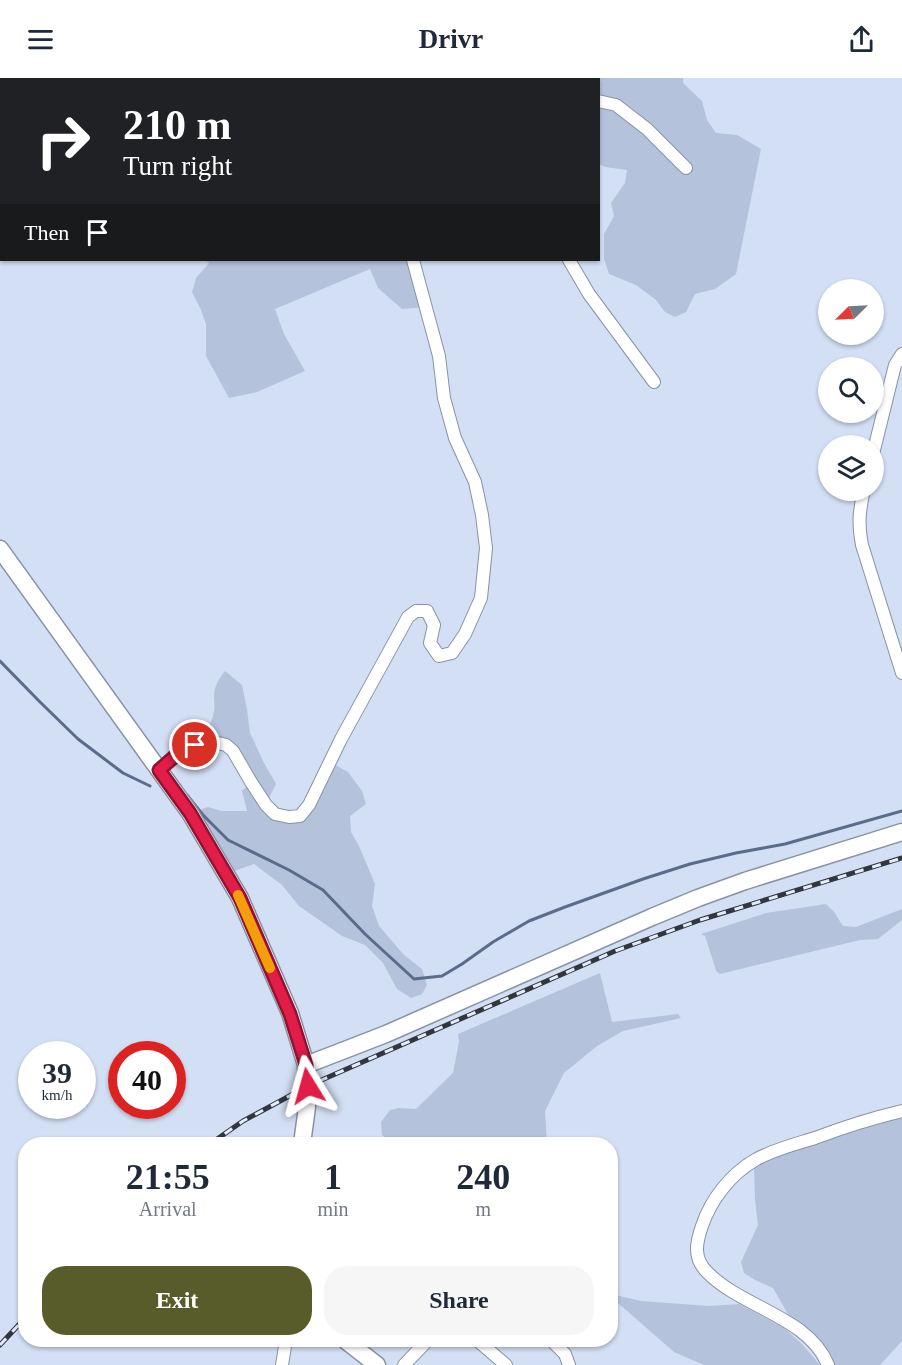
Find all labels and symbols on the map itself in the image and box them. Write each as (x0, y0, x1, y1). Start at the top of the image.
north arrow (818, 279, 884, 345)
pin (169, 719, 220, 770)
speed limit sign: 40 (108, 1041, 186, 1119)
position arrow (276, 1054, 340, 1118)

